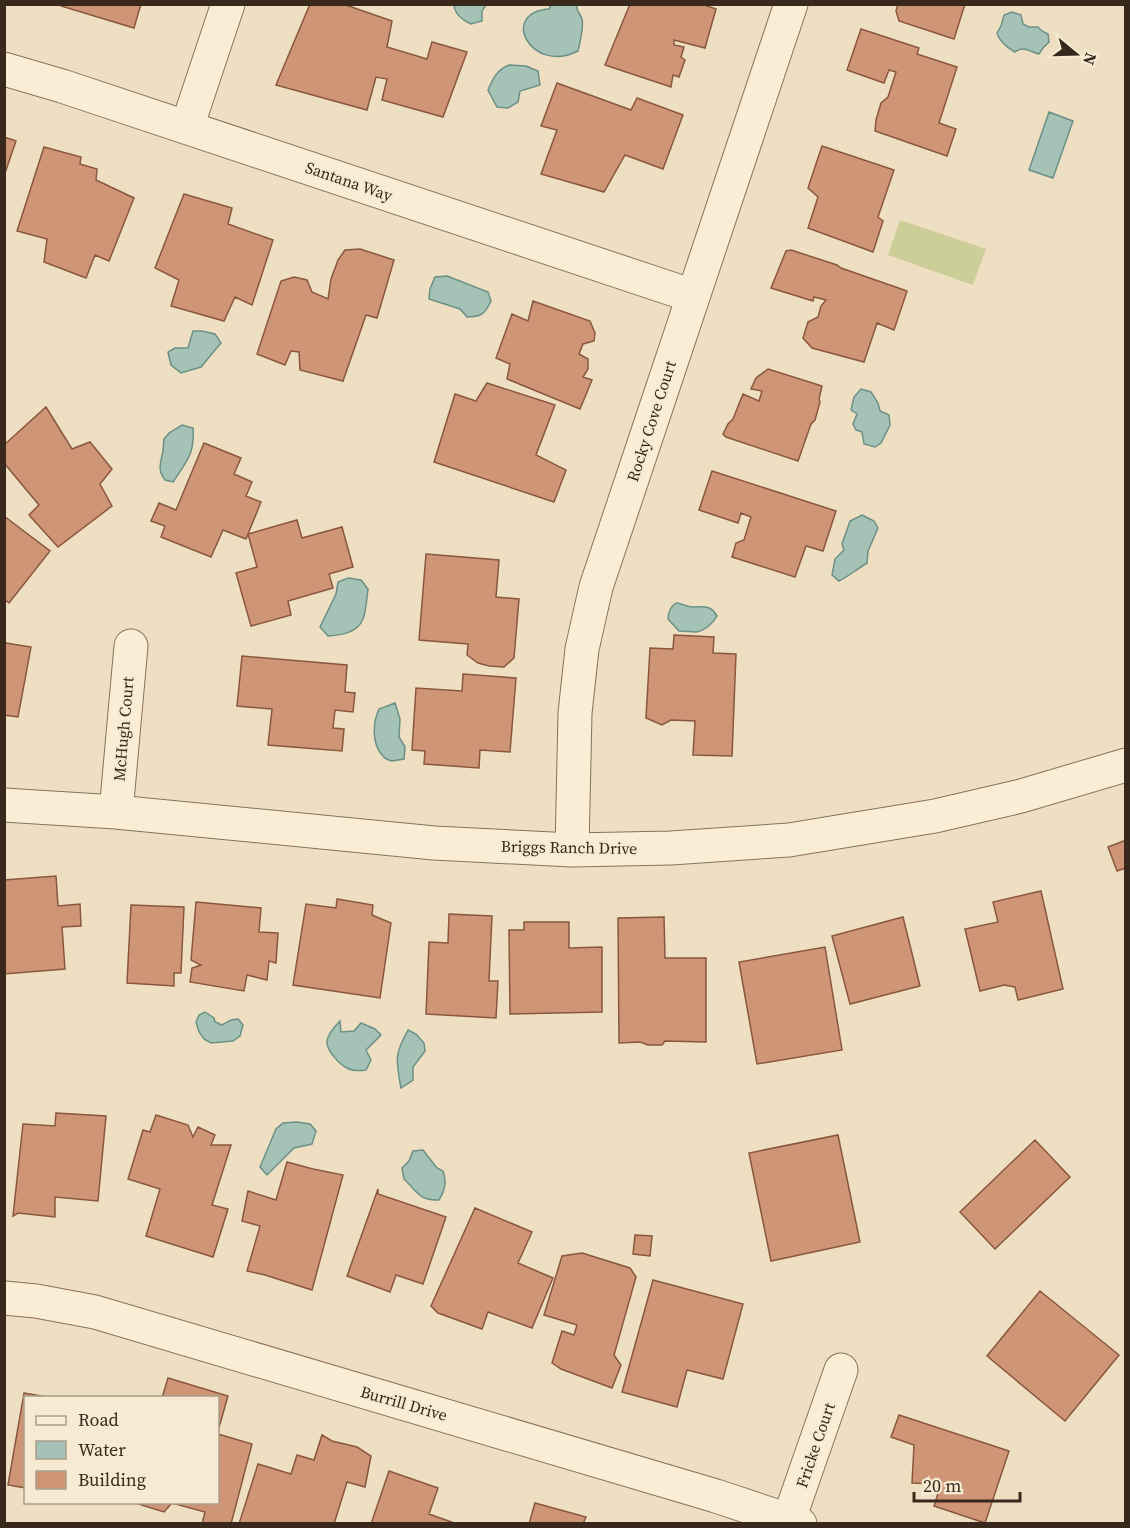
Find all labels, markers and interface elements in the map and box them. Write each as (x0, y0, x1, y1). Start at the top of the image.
north arrow (1046, 24, 1106, 84)
text: N (1078, 50, 1102, 68)
street label: Santana Way (303, 156, 396, 206)
street label: Rocky Cove Court (621, 357, 681, 484)
street label: McHugh Court (107, 675, 139, 782)
street label: Briggs Ranch Drive (501, 835, 637, 859)
street label: Burrill Drive (358, 1380, 450, 1426)
legend (24, 1396, 219, 1504)
street label: Fricke Court (790, 1399, 840, 1491)
text: Road (78, 1407, 119, 1432)
text: Water (78, 1437, 126, 1462)
scale bar (914, 1465, 1020, 1503)
text: Building (78, 1467, 146, 1492)
text: 20 m (923, 1473, 961, 1498)

